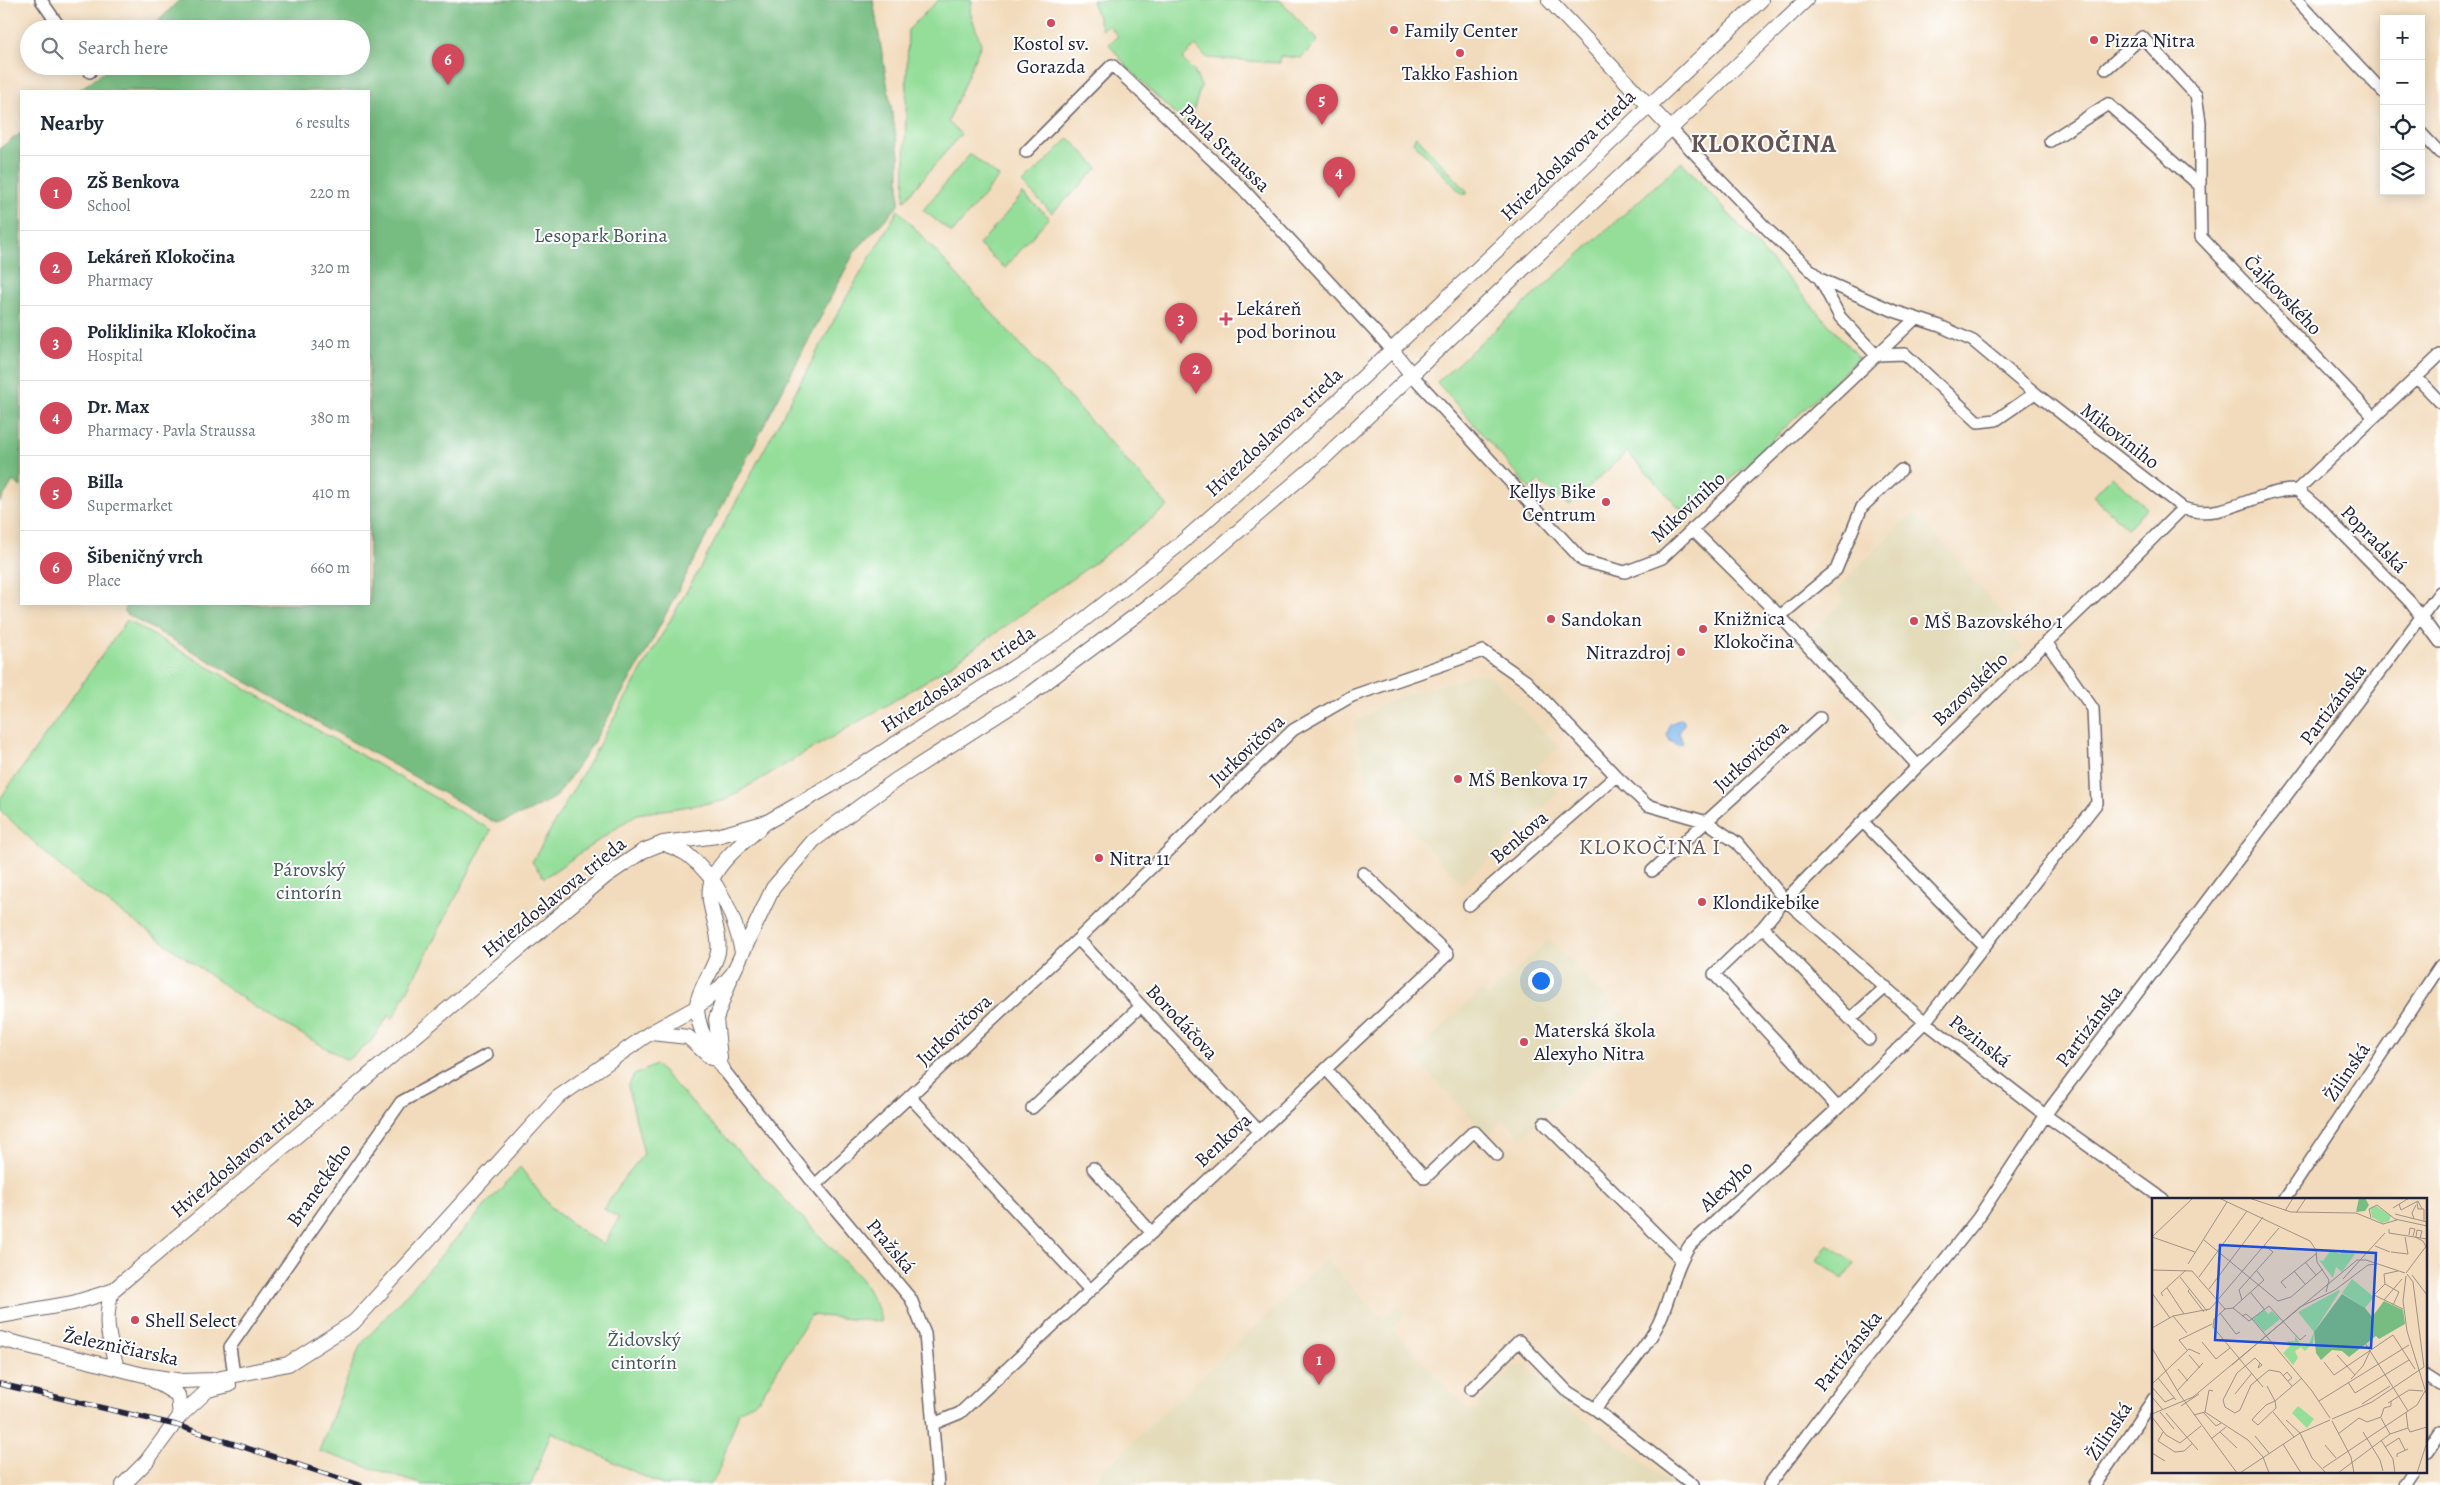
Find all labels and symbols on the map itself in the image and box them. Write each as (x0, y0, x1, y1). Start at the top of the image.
marker: Kostol sv. Gorazda (1045, 17, 1057, 29)
place label: Family Center (1404, 17, 1518, 44)
marker: Family Center (1388, 24, 1400, 36)
place label: Pizza Nitra (2104, 27, 2196, 54)
place label: Kostol sv. Gorazda (1013, 30, 1090, 80)
marker: Pizza Nitra (2088, 34, 2100, 46)
pin: 6 (432, 44, 464, 85)
marker: Takko Fashion (1454, 47, 1466, 59)
place label: Takko Fashion (1402, 60, 1518, 87)
street label: Hviezdoslavova trieda (1494, 83, 1642, 227)
pin: 5 (1306, 84, 1338, 125)
street label: Pavla Straussa (1174, 98, 1277, 199)
district label: KLOKOČINA (1691, 127, 1837, 161)
pin: 4 (1323, 157, 1355, 198)
park label: Lesopark Borina (534, 222, 669, 249)
street label: Čajkovského (2238, 249, 2328, 341)
place label: Lekáreň pod borinou (1236, 295, 1337, 345)
pin: 3 (1165, 303, 1197, 344)
marker: Lekáreň pod borinou (1220, 313, 1232, 325)
pin: 2 (1180, 353, 1212, 394)
street label: Hviezdoslavova trieda (1199, 361, 1349, 503)
street label: Mikovíniho (2075, 397, 2165, 475)
street label: Mikovíniho (1645, 465, 1731, 549)
place label: Kellys Bike Centrum (1509, 478, 1596, 528)
marker: Kellys Bike Centrum (1600, 496, 1612, 508)
street label: Popradská (2335, 499, 2414, 579)
place label: Knižnica Klokočina (1713, 605, 1795, 655)
place label: Sandokan (1561, 606, 1642, 633)
place label: MŠ Bazovského 1 (1924, 608, 2063, 635)
marker: Sandokan (1545, 613, 1557, 625)
marker: MŠ Bazovského 1 (1908, 615, 1920, 627)
street label: Hviezdoslavova trieda (876, 619, 1041, 739)
marker: Knižnica Klokočina (1697, 623, 1709, 635)
place label: Nitrazdroj (1585, 639, 1671, 666)
marker: Nitrazdroj (1675, 646, 1687, 658)
street label: Bazovského (1926, 646, 2014, 732)
street label: Partizánska (2293, 657, 2373, 751)
street label: Jurkovičova (1203, 708, 1291, 792)
street label: Jurkovičova (1707, 714, 1795, 798)
place label: MŠ Benkova 17 (1468, 766, 1588, 793)
marker: MŠ Benkova 17 (1452, 773, 1464, 785)
street label: Benkova (1484, 804, 1554, 870)
street label: Hviezdoslavova trieda (476, 830, 632, 964)
district label: KLOKOČINA I (1579, 832, 1721, 862)
place label: Nitra 11 (1109, 845, 1170, 872)
marker: Nitra 11 (1093, 852, 1105, 864)
park label: Párovský cintorín (273, 856, 346, 906)
place label: Klondikebike (1712, 889, 1820, 916)
marker: Klondikebike (1696, 896, 1708, 908)
your location (1528, 968, 1554, 994)
street label: Borodáčova (1140, 978, 1225, 1066)
street label: Partizánska (2049, 979, 2129, 1073)
street label: Jurkovičova (910, 988, 998, 1072)
street label: Pezinská (1943, 1008, 2017, 1074)
place label: Materská škola Alexyho Nitra (1533, 1017, 1657, 1067)
marker: Materská škola Alexyho Nitra (1518, 1036, 1530, 1048)
street label: Žilinská (2318, 1037, 2377, 1107)
street label: Hviezdoslavova trieda (165, 1088, 320, 1224)
street label: Benkova (1189, 1106, 1258, 1173)
street label: Braneckého (280, 1138, 358, 1232)
street label: Alexyho (1693, 1154, 1759, 1218)
inset map (2152, 1198, 2428, 1472)
street label: Pražská (860, 1213, 922, 1280)
street label: Partizánska (1808, 1304, 1889, 1397)
place label: Shell Select (145, 1307, 237, 1334)
marker: Shell Select (129, 1314, 141, 1326)
street label: Železničiarska (61, 1322, 182, 1373)
park label: Židovský cintorín (607, 1326, 682, 1376)
pin: 1 (1303, 1344, 1335, 1385)
street label: Žilinská (2080, 1396, 2139, 1466)

